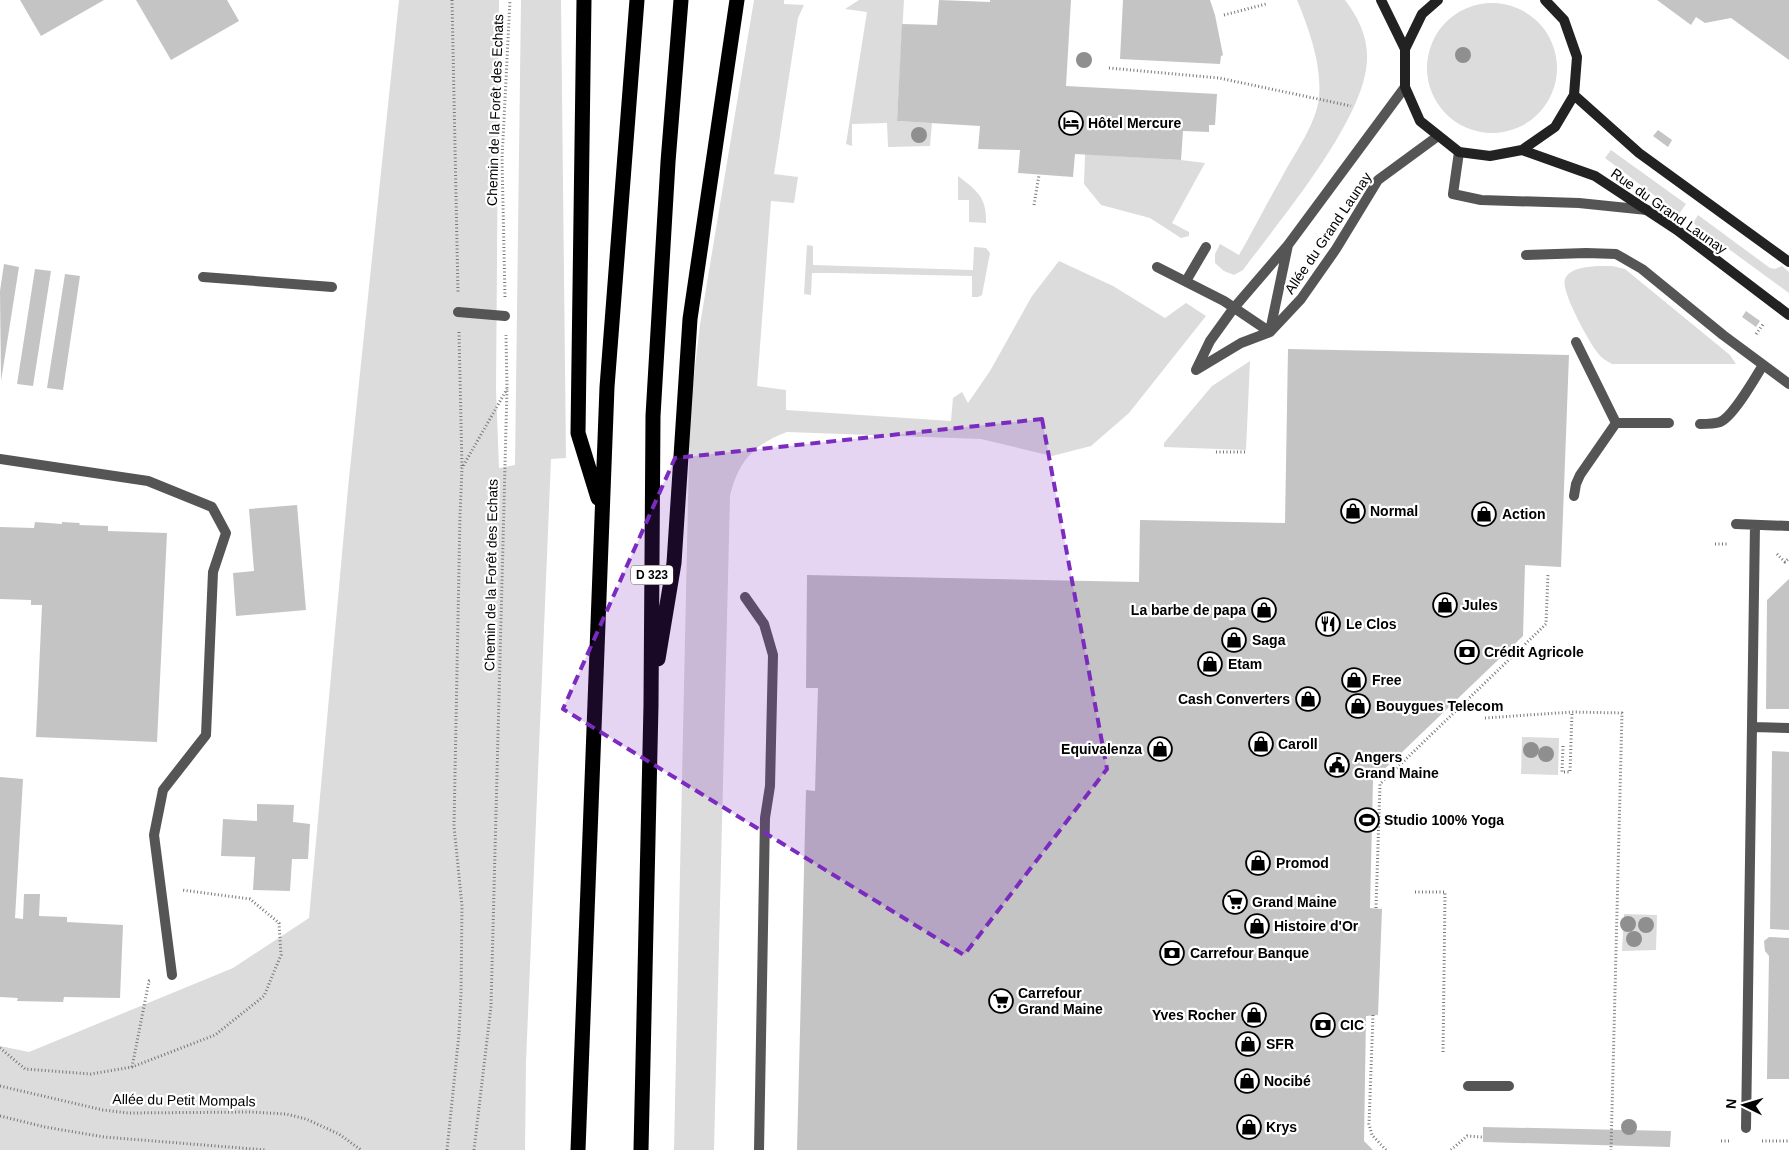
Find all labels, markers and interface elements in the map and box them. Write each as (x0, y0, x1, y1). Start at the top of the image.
street label: Chemin de la Forêt des Echats (484, 14, 506, 206)
hotel icon: Hôtel Mercure (1058, 110, 1084, 136)
place label: Hôtel Mercure (1088, 115, 1182, 131)
street label: Rue du Grand Launay (1608, 165, 1730, 257)
street label: Allée du Grand Launay (1281, 169, 1375, 297)
street label: Chemin de la Forêt des Echats (481, 479, 501, 671)
shop icon: Normal (1340, 498, 1366, 524)
shop icon: Action (1471, 501, 1497, 527)
place label: Normal (1370, 503, 1418, 519)
place label: Action (1502, 506, 1546, 522)
road number: D 323 (631, 566, 673, 584)
shop icon: Jules (1432, 592, 1458, 618)
shop icon: La barbe de papa (1251, 597, 1277, 623)
place label: Jules (1462, 597, 1498, 613)
place label: La barbe de papa (1131, 602, 1246, 618)
restaurant icon: Le Clos (1315, 611, 1341, 637)
place label: Le Clos (1346, 616, 1397, 632)
shop icon: Saga (1221, 627, 1247, 653)
place label: Saga (1252, 632, 1286, 648)
bank icon: Crédit Agricole (1454, 639, 1480, 665)
place label: Crédit Agricole (1484, 644, 1584, 660)
shop icon: Etam (1197, 651, 1223, 677)
place label: Etam (1228, 656, 1262, 672)
shop icon: Free (1341, 667, 1367, 693)
place label: Free (1372, 672, 1402, 688)
shop icon: Cash Converters (1295, 686, 1321, 712)
place label: Cash Converters (1178, 691, 1290, 707)
shop icon: Bouygues Telecom (1345, 693, 1371, 719)
place label: Bouygues Telecom (1376, 698, 1503, 714)
shop icon: Caroll (1248, 731, 1274, 757)
shop icon: Equivalenza (1147, 736, 1173, 762)
place label: Caroll (1278, 736, 1318, 752)
place label: Equivalenza (1061, 741, 1142, 757)
place label: Angers Grand Maine (1354, 749, 1439, 781)
public building icon: Angers Grand Maine (1324, 752, 1350, 778)
sports icon: Studio 100% Yoga (1354, 807, 1380, 833)
place label: Studio 100% Yoga (1384, 812, 1504, 828)
shop icon: Promod (1245, 850, 1271, 876)
place label: Promod (1276, 855, 1329, 871)
supermarket icon: Grand Maine (1222, 889, 1248, 915)
place label: Grand Maine (1252, 894, 1337, 910)
shop icon: Histoire d'Or (1244, 913, 1270, 939)
place label: Histoire d'Or (1274, 918, 1359, 934)
bank icon: Carrefour Banque (1159, 940, 1185, 966)
place label: Carrefour Banque (1190, 945, 1309, 961)
place label: Carrefour Grand Maine (1018, 985, 1103, 1017)
supermarket icon: Carrefour Grand Maine (988, 988, 1014, 1014)
shop icon: Yves Rocher (1241, 1002, 1267, 1028)
place label: Yves Rocher (1152, 1007, 1237, 1023)
bank icon: CIC (1310, 1012, 1336, 1038)
place label: CIC (1340, 1017, 1364, 1033)
shop icon: SFR (1235, 1031, 1261, 1057)
place label: SFR (1266, 1036, 1294, 1052)
shop icon: Nocibé (1234, 1068, 1260, 1094)
place label: Nocibé (1264, 1073, 1311, 1089)
north arrow (1719, 1080, 1769, 1130)
street label: Allée du Petit Mompals (112, 1091, 256, 1109)
text: N (1723, 1098, 1739, 1110)
shop icon: Krys (1236, 1114, 1262, 1140)
place label: Krys (1266, 1119, 1297, 1135)

